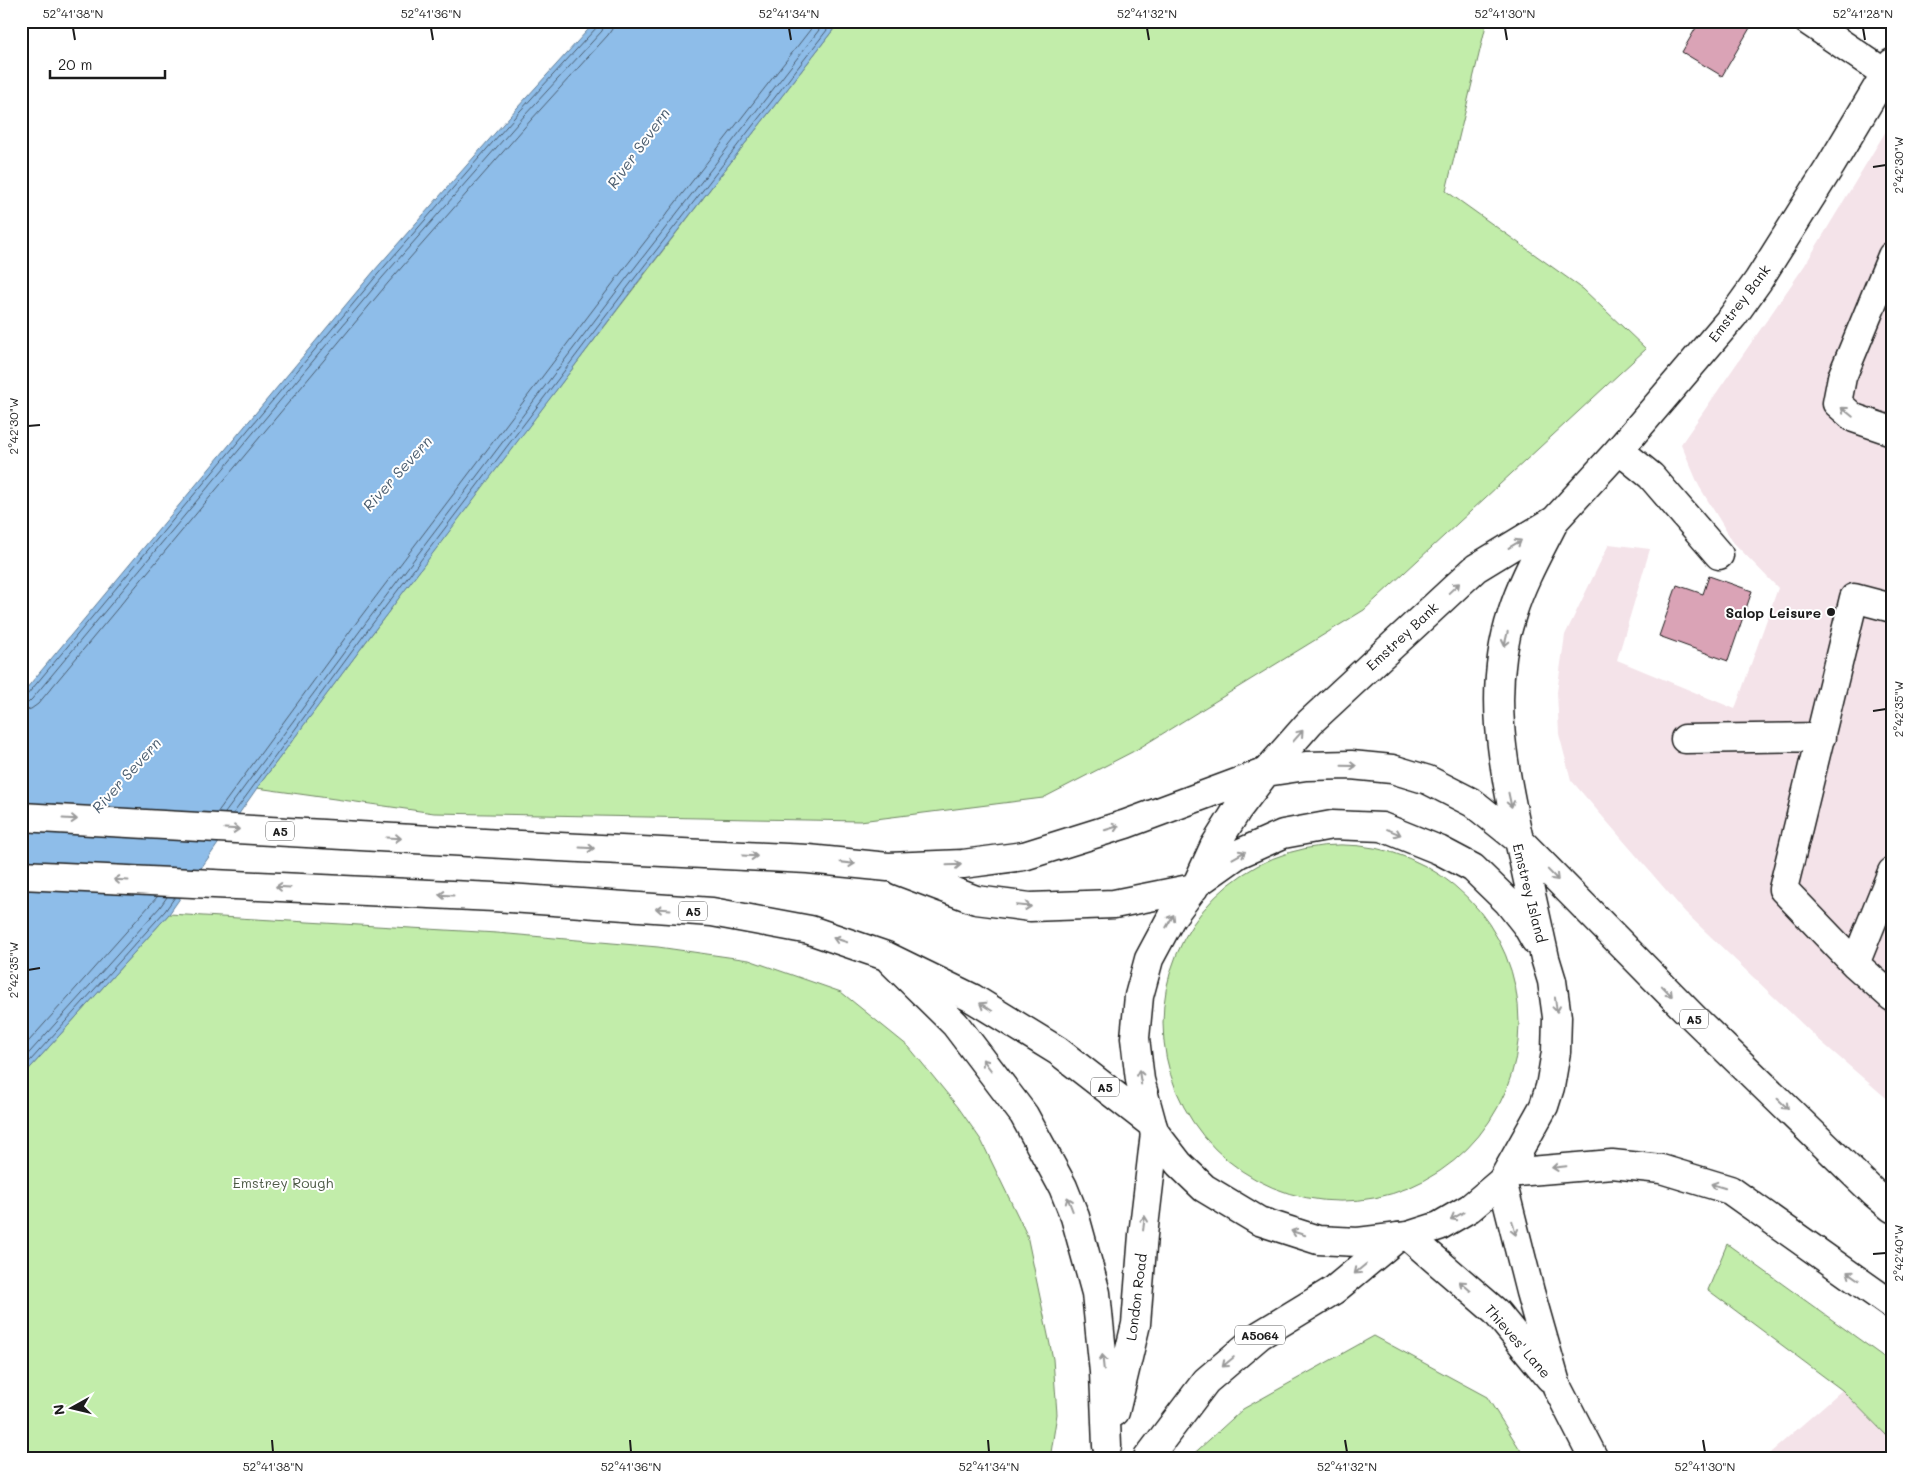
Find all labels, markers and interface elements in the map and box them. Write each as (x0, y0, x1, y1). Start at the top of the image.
text: 52°41'38"N (43, 5, 103, 21)
text: 52°41'36"N (401, 5, 461, 21)
text: 52°41'34"N (759, 5, 819, 21)
text: 52°41'32"N (1117, 5, 1177, 21)
text: 52°41'30"N (1475, 5, 1535, 21)
text: 52°41'28"N (1833, 5, 1893, 21)
scale bar (50, 48, 165, 80)
text: 20 m (58, 54, 92, 74)
water label: River Severn (602, 104, 674, 192)
text: 2°42'30"W (1890, 137, 1906, 193)
street label: Emstrey Bank (1704, 260, 1774, 346)
text: 2°42'30"W (5, 398, 21, 454)
one-way arrow (1841, 407, 1854, 418)
water label: River Severn (358, 431, 436, 515)
one-way arrow (1508, 538, 1522, 548)
one-way arrow (1448, 582, 1461, 594)
street label: Emstrey Bank (1362, 598, 1442, 674)
place label: Salop Leisure (1726, 603, 1821, 622)
marker: Salop Leisure (1825, 606, 1837, 618)
one-way arrow (1501, 631, 1510, 647)
text: 2°42'35"W (1890, 681, 1906, 737)
one-way arrow (1292, 729, 1304, 742)
water label: River Severn (87, 733, 165, 817)
one-way arrow (1341, 761, 1357, 771)
one-way arrow (1506, 791, 1516, 807)
one-way arrow (62, 815, 78, 824)
road number: A5 (266, 821, 294, 840)
one-way arrow (1104, 823, 1120, 833)
one-way arrow (224, 824, 240, 833)
one-way arrow (1387, 829, 1402, 838)
one-way arrow (386, 833, 402, 842)
street label: Emstrey Island (1509, 841, 1552, 945)
one-way arrow (579, 844, 595, 853)
one-way arrow (1231, 850, 1246, 860)
one-way arrow (741, 851, 757, 861)
one-way arrow (840, 858, 856, 868)
one-way arrow (946, 860, 962, 869)
one-way arrow (1547, 868, 1559, 881)
one-way arrow (113, 875, 129, 884)
one-way arrow (275, 883, 291, 892)
one-way arrow (438, 890, 454, 900)
road number: A5 (679, 901, 707, 920)
one-way arrow (1016, 901, 1032, 911)
one-way arrow (655, 904, 671, 914)
one-way arrow (1165, 915, 1175, 929)
one-way arrow (832, 934, 848, 944)
text: 2°42'35"W (5, 942, 21, 998)
one-way arrow (1661, 984, 1673, 997)
one-way arrow (1551, 997, 1561, 1013)
one-way arrow (980, 1001, 994, 1011)
road number: A5 (1680, 1010, 1708, 1028)
one-way arrow (981, 1059, 992, 1072)
one-way arrow (1135, 1069, 1145, 1085)
road number: A5 (1091, 1078, 1119, 1096)
one-way arrow (1777, 1098, 1789, 1111)
one-way arrow (1551, 1162, 1567, 1172)
park label: Emstrey Rough (233, 1173, 333, 1192)
one-way arrow (1710, 1181, 1726, 1191)
one-way arrow (1065, 1197, 1074, 1212)
one-way arrow (1449, 1211, 1464, 1221)
one-way arrow (1139, 1215, 1149, 1231)
one-way arrow (1510, 1219, 1519, 1235)
text: 2°42'40"W (1890, 1225, 1906, 1281)
one-way arrow (1290, 1228, 1306, 1238)
street label: London Road (1121, 1252, 1151, 1342)
one-way arrow (1354, 1263, 1367, 1274)
one-way arrow (1846, 1271, 1860, 1281)
one-way arrow (1459, 1281, 1472, 1292)
street label: Thieves' Lane (1481, 1300, 1555, 1382)
road number: A5064 (1235, 1326, 1285, 1344)
one-way arrow (1098, 1355, 1108, 1371)
one-way arrow (1222, 1356, 1235, 1367)
north arrow (48, 1382, 98, 1432)
text: N (48, 1403, 69, 1416)
text: 52°41'38"N (243, 1458, 303, 1474)
text: 52°41'36"N (601, 1458, 661, 1474)
text: 52°41'34"N (959, 1458, 1019, 1474)
text: 52°41'32"N (1317, 1458, 1377, 1474)
text: 52°41'30"N (1675, 1458, 1735, 1474)

